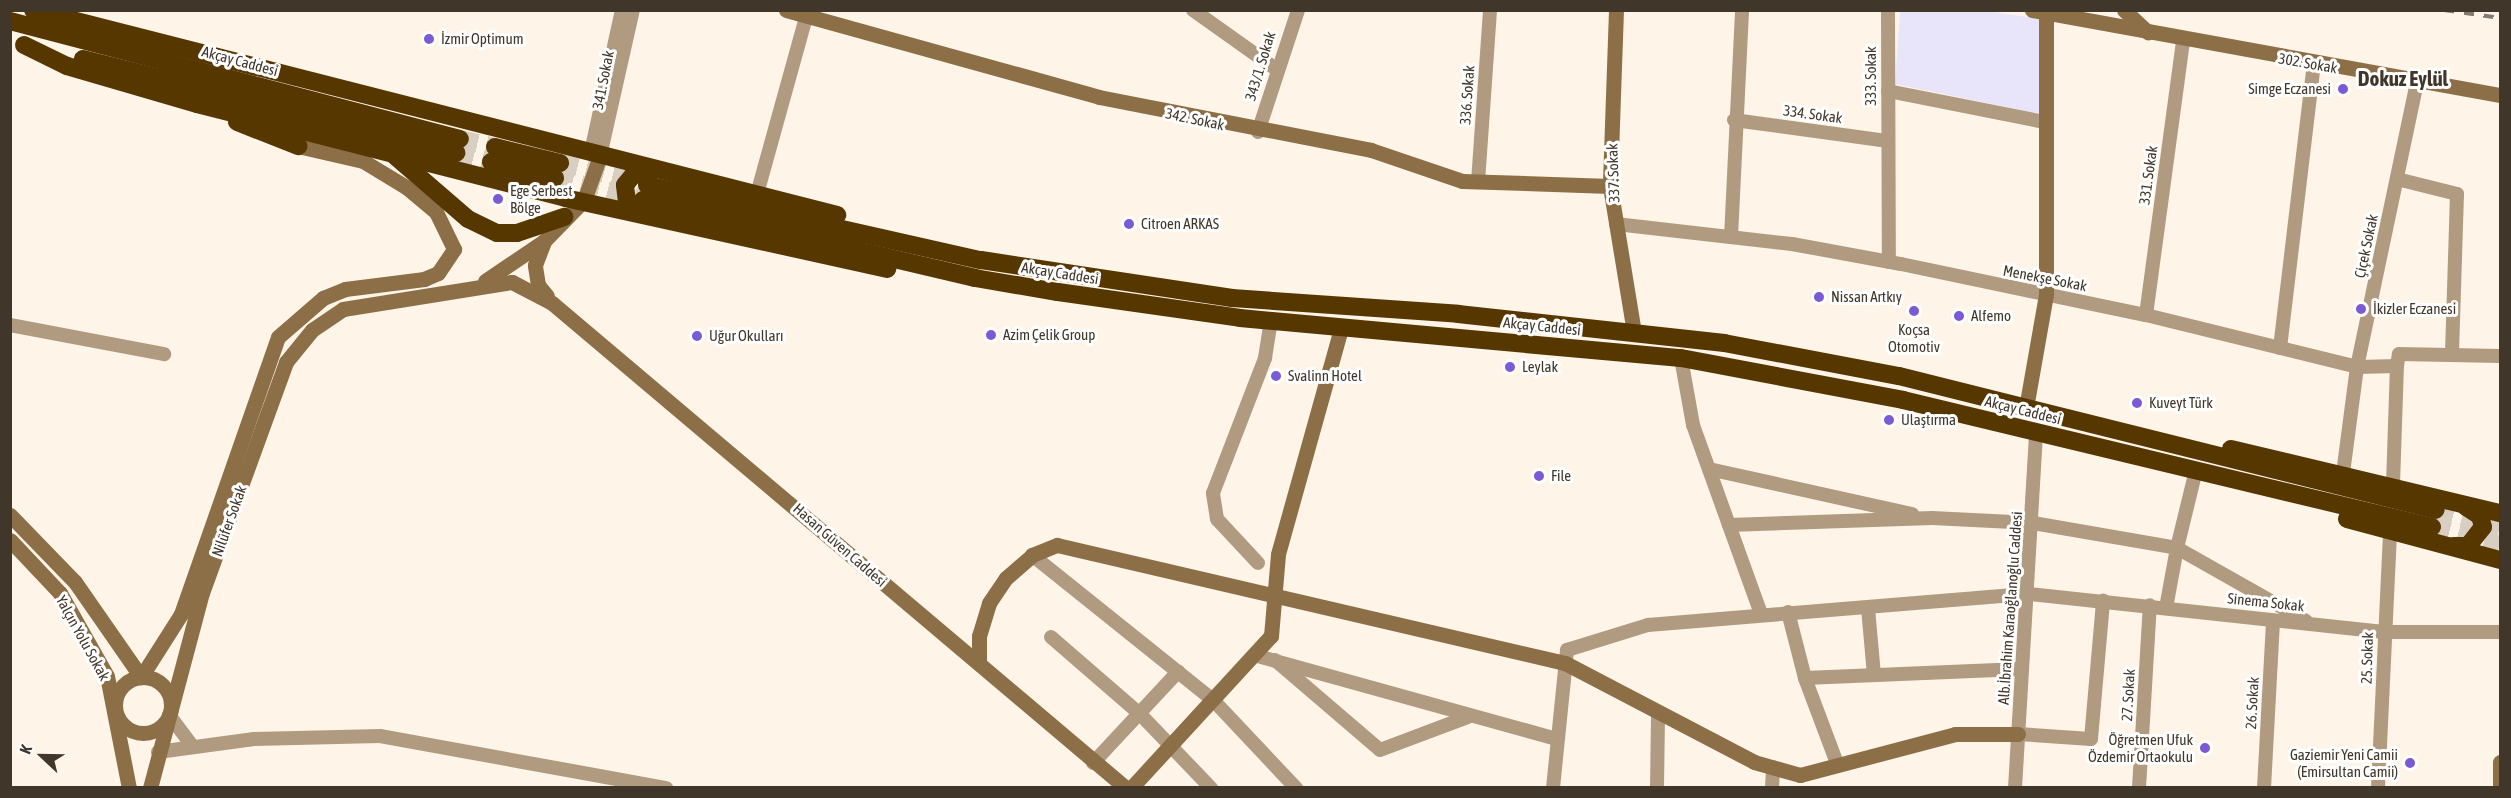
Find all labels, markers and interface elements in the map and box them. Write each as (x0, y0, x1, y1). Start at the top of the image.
street label: 343/1. Sokak (1241, 29, 1279, 103)
place label: İzmir Optimum (441, 30, 523, 48)
marker: İzmir Optimum (422, 32, 436, 46)
street label: Akçay Caddesi (200, 42, 280, 80)
street label: 333. Sokak (1862, 46, 1880, 106)
street label: 341. Sokak (588, 49, 618, 111)
street label: 302. Sokak (2277, 49, 2339, 77)
street label: 336. Sokak (1456, 65, 1478, 125)
district label: Dokuz Eylül (2358, 65, 2448, 91)
place label: Simge Eczanesi (2248, 80, 2331, 98)
marker: Simge Eczanesi (2336, 82, 2350, 96)
street label: 334. Sokak (1782, 101, 1844, 127)
street label: 342. Sokak (1164, 104, 1226, 134)
street label: 337. Sokak (1603, 143, 1623, 203)
street label: 331. Sokak (2135, 144, 2161, 206)
place label: Ege Serbest Bölge (510, 181, 572, 216)
marker: Ege Serbest Bölge (491, 192, 505, 206)
street label: Çiçek Sokak (2350, 212, 2382, 280)
place label: Citroen ARKAS (1141, 215, 1219, 233)
marker: Citroen ARKAS (1122, 217, 1136, 231)
street label: Akçay Caddesi (1020, 258, 1100, 288)
street label: Menekşe Sokak (2001, 261, 2089, 295)
place label: Nissan Artkıy (1831, 288, 1902, 306)
marker: Nissan Artkıy (1812, 290, 1826, 304)
place label: İkizler Eczanesi (2373, 300, 2456, 318)
marker: İkizler Eczanesi (2354, 302, 2368, 316)
marker: Koçsa Otomotiv (1907, 304, 1921, 318)
place label: Alfemo (1971, 307, 2011, 325)
marker: Alfemo (1952, 309, 1966, 323)
street label: Akçay Caddesi (1502, 313, 1582, 339)
place label: Koçsa Otomotiv (1888, 320, 1940, 355)
place label: Azim Çelik Group (1003, 326, 1095, 344)
place label: Uğur Okulları (709, 327, 783, 345)
marker: Azim Çelik Group (984, 328, 998, 342)
marker: Uğur Okulları (690, 329, 704, 343)
place label: Leylak (1522, 358, 1558, 376)
marker: Leylak (1503, 360, 1517, 374)
place label: Svalinn Hotel (1288, 367, 1362, 385)
marker: Svalinn Hotel (1269, 369, 1283, 383)
street label: Akçay Caddesi (1983, 392, 2063, 428)
place label: Kuveyt Türk (2149, 394, 2213, 412)
marker: Kuveyt Türk (2130, 396, 2144, 410)
place label: Ulaştırma (1901, 411, 1956, 429)
marker: Ulaştırma (1882, 413, 1896, 427)
place label: File (1551, 467, 1571, 485)
marker: File (1532, 469, 1546, 483)
street label: Nilüfer Sokak (208, 483, 250, 559)
street label: Hasan Güven Caddesi (790, 499, 890, 591)
street label: Alb.İbrahim Karaoğlanoğlu Caddesi (1994, 511, 2026, 705)
street label: Sinema Sokak (2227, 589, 2305, 615)
street label: Yalçın Yolu Sokak (52, 592, 114, 684)
street label: 25. Sokak (2357, 632, 2377, 684)
street label: 27. Sokak (2118, 668, 2138, 722)
street label: 26. Sokak (2242, 676, 2262, 730)
north arrow (12, 726, 72, 786)
place label: Öğretmen Ufuk Özdemir Ortaokulu (2088, 730, 2193, 765)
marker: Öğretmen Ufuk Özdemir Ortaokulu (2198, 741, 2212, 755)
text: K (15, 742, 35, 756)
place label: Gaziemir Yeni Camii (Emirsultan Camii) (2290, 745, 2398, 780)
marker: Gaziemir Yeni Camii (Emirsultan Camii) (2403, 756, 2417, 770)

